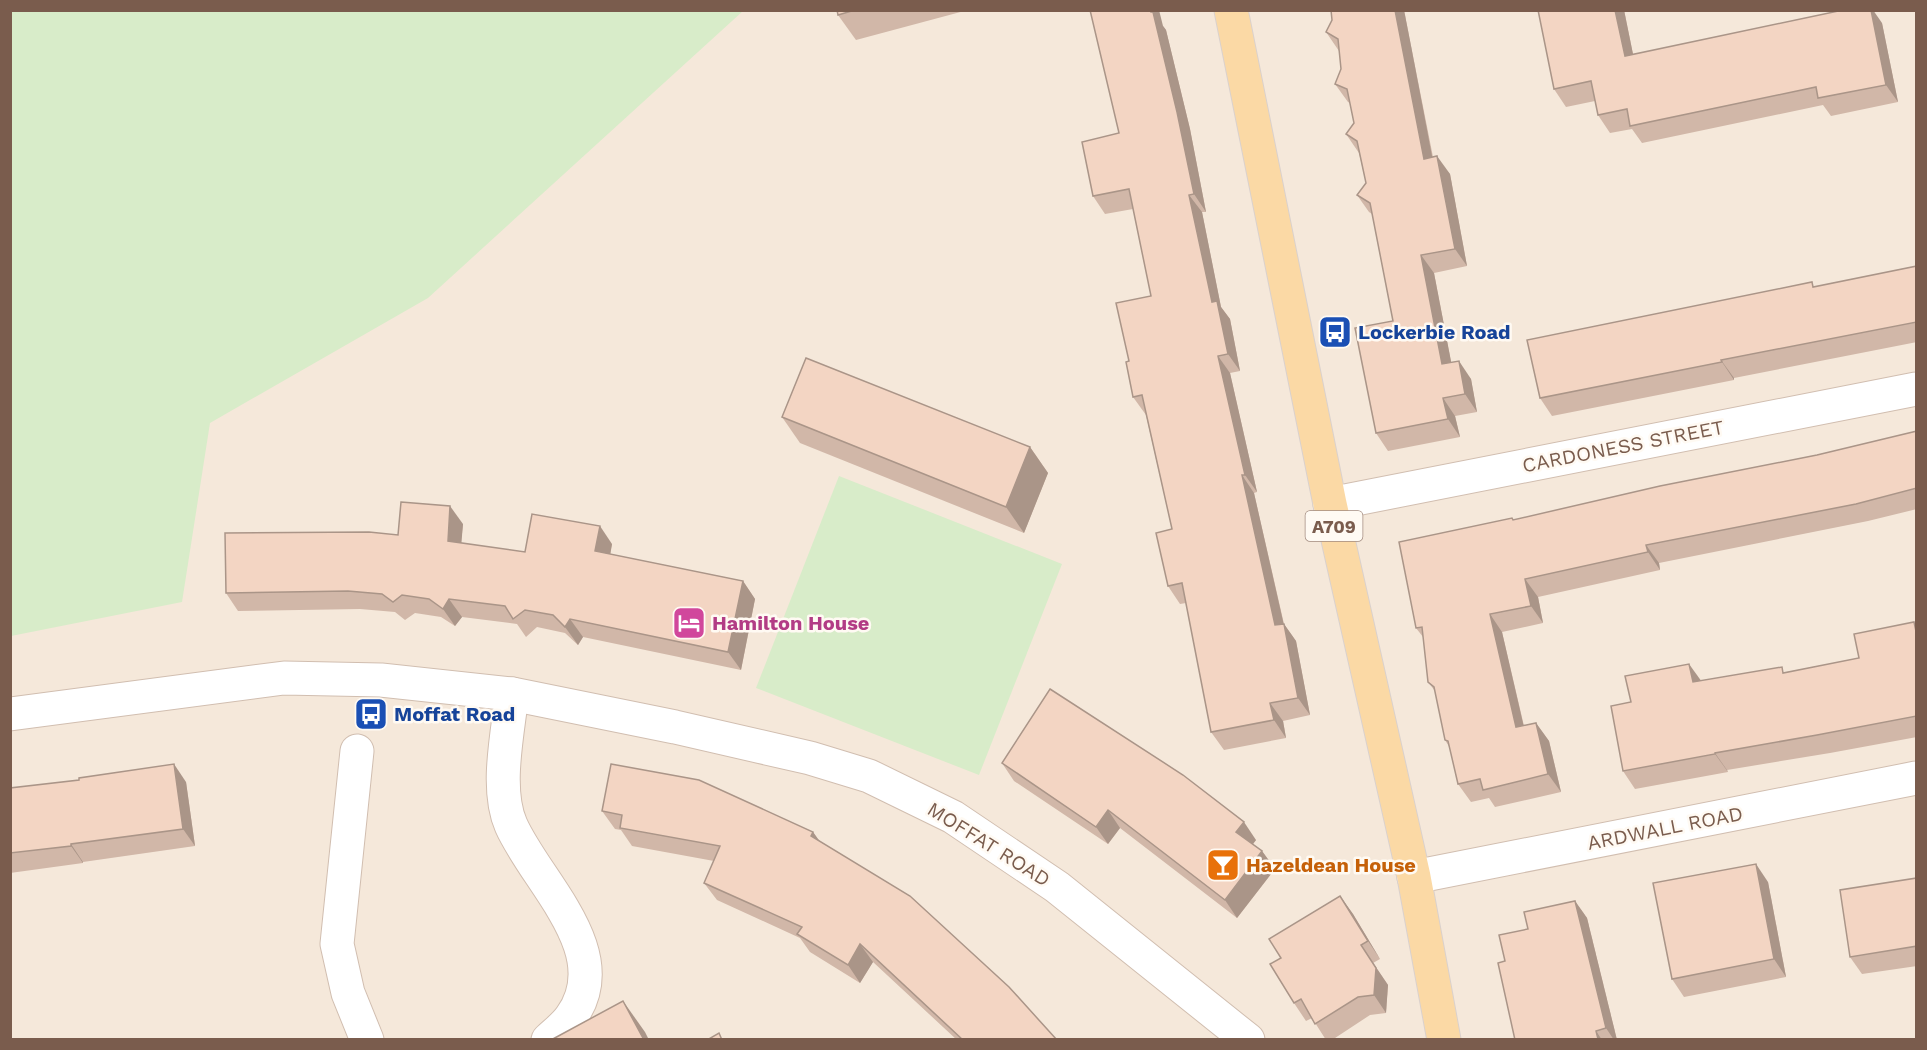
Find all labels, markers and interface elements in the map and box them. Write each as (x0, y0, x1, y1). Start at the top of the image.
bus stop icon: Lockerbie Road (1317, 314, 1353, 350)
place label: Lockerbie Road (1358, 320, 1511, 344)
street label: CARDONESS STREET (1520, 415, 1726, 477)
road number: A709 (1306, 511, 1362, 541)
hotel icon: Hamilton House (671, 605, 707, 641)
place label: Hamilton House (712, 611, 869, 635)
bus stop icon: Moffat Road (353, 696, 389, 732)
place label: Moffat Road (394, 702, 515, 726)
street label: MOFFAT ROAD (923, 797, 1055, 891)
street label: ARDWALL ROAD (1585, 801, 1745, 855)
bar icon: Hazeldean House (1205, 847, 1241, 883)
place label: Hazeldean House (1246, 853, 1416, 877)

